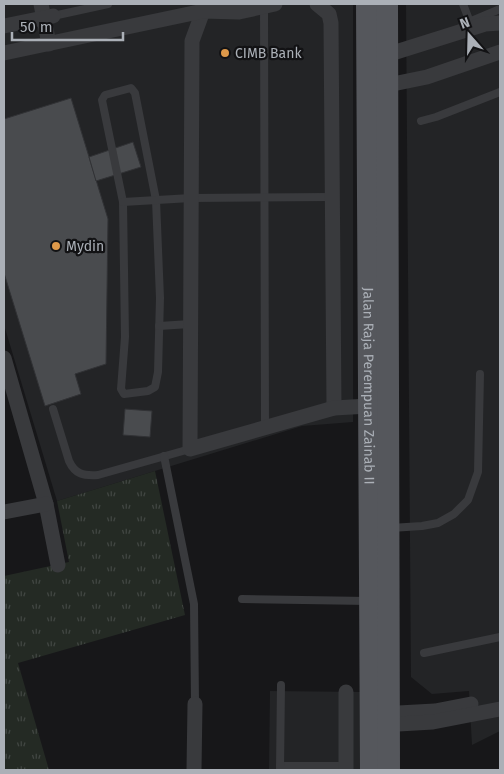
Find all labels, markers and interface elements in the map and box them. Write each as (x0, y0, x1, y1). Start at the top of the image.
scale bar (12, 10, 124, 42)
north arrow (444, 10, 494, 60)
text: N (457, 14, 472, 33)
text: 50 m (20, 18, 53, 36)
place label: CIMB Bank (235, 45, 302, 62)
marker: CIMB Bank (219, 47, 231, 59)
place label: Mydin (66, 238, 104, 255)
marker: Mydin (50, 240, 62, 252)
street label: Jalan Raja Perempuan Zainab II (360, 287, 378, 485)

